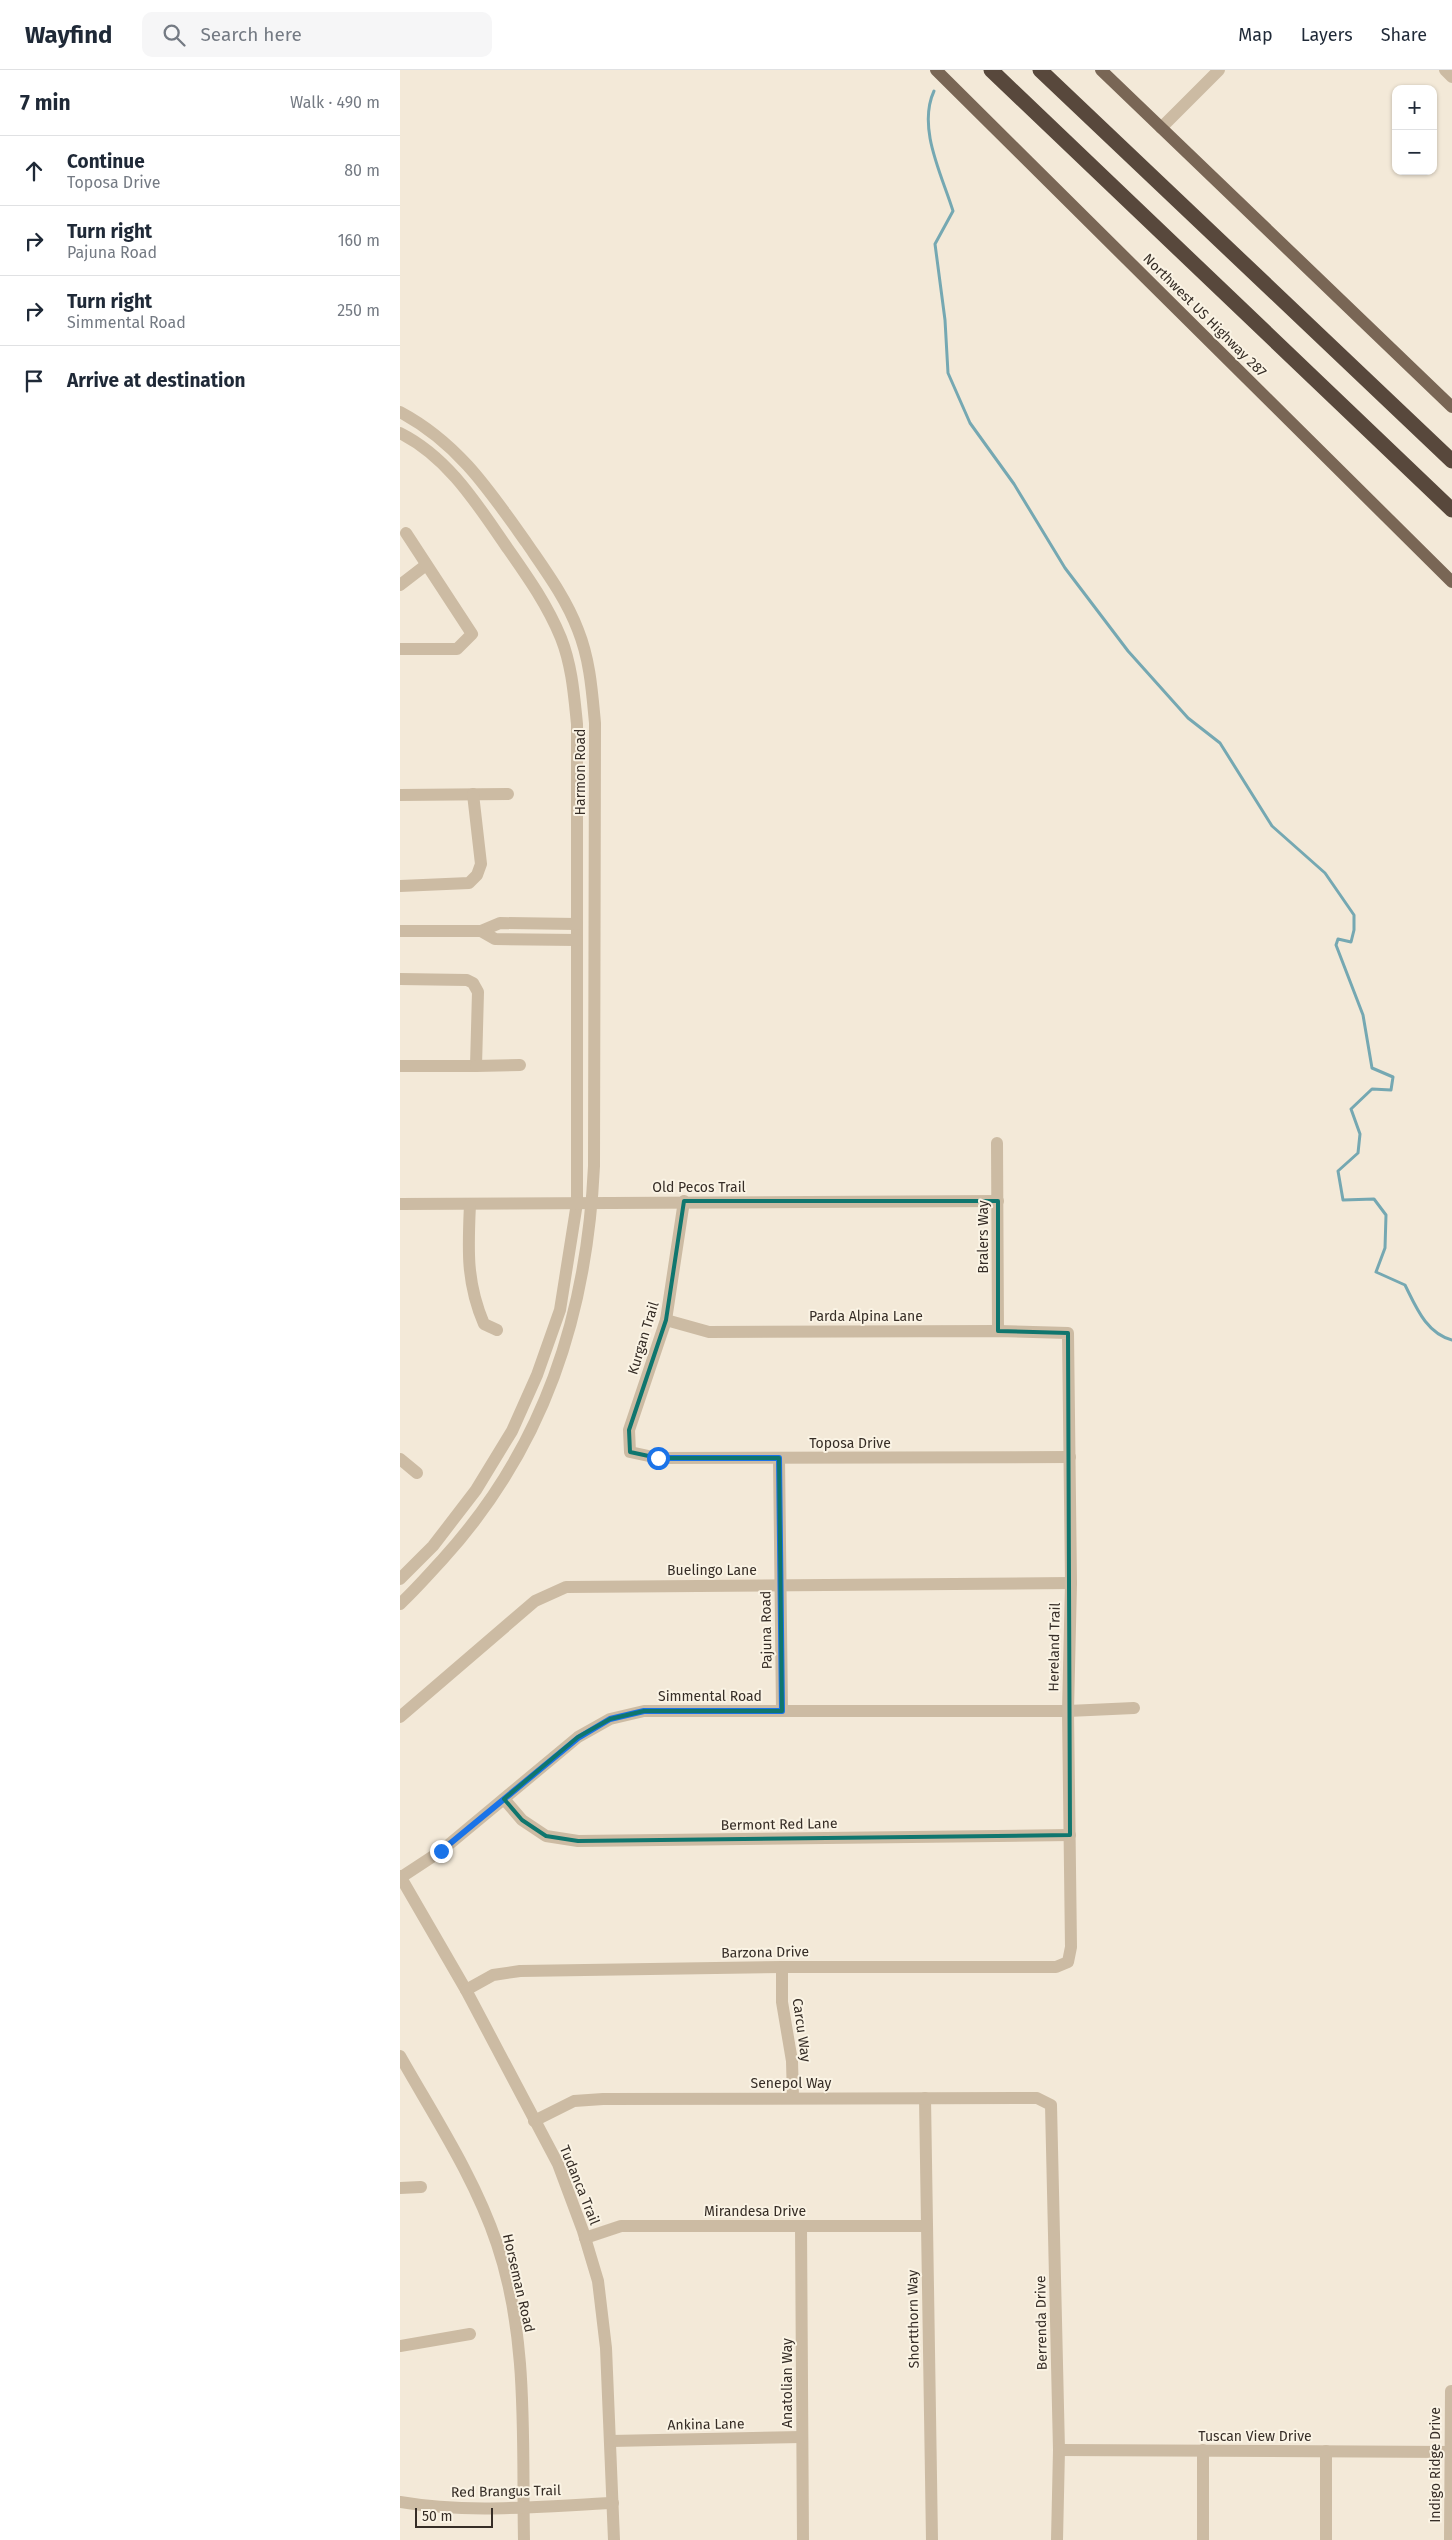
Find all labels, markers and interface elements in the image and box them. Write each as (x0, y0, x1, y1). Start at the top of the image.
search box (142, 12, 492, 57)
text: Wayfind (25, 21, 112, 49)
icon: search (160, 21, 188, 49)
text: Search here (200, 23, 302, 46)
text: Map (1238, 24, 1273, 46)
text: Layers (1301, 24, 1353, 46)
text: Share (1381, 24, 1427, 46)
map controls (1392, 85, 1437, 175)
button: + (1392, 85, 1437, 130)
text: 7 min (20, 90, 71, 116)
text: Walk · 490 m (290, 93, 380, 112)
button: − (1392, 130, 1437, 175)
text: Continue (67, 150, 145, 173)
icon: ahead (20, 157, 48, 185)
text: 80 m (344, 161, 380, 180)
text: Toposa Drive (67, 173, 160, 192)
text: Turn right (67, 220, 152, 243)
icon: right (20, 227, 48, 255)
text: 160 m (338, 231, 380, 250)
text: Pajuna Road (67, 243, 157, 262)
street label: Northwest US Highway 287 (1139, 250, 1270, 381)
text: Turn right (67, 290, 152, 313)
icon: right (20, 297, 48, 325)
text: 250 m (337, 301, 380, 320)
text: Simmental Road (67, 313, 186, 332)
icon: arrive (20, 367, 48, 395)
text: Arrive at destination (67, 369, 246, 392)
street label: Harmon Road (572, 729, 589, 815)
street label: Old Pecos Trail (652, 1179, 746, 1196)
street label: Bralers Way (975, 1200, 992, 1274)
street label: Kurgan Trail (624, 1300, 663, 1377)
street label: Parda Alpina Lane (809, 1308, 923, 1325)
street label: Toposa Drive (809, 1435, 891, 1452)
route start (647, 1447, 670, 1470)
street label: Buelingo Lane (667, 1562, 757, 1579)
street label: Pajuna Road (757, 1590, 776, 1670)
street label: Hereland Trail (1045, 1602, 1064, 1692)
street label: Simmental Road (658, 1688, 762, 1705)
street label: Bermont Red Lane (720, 1815, 838, 1834)
route end (430, 1840, 453, 1863)
street label: Barzona Drive (721, 1943, 809, 1962)
street label: Carcu Way (789, 1997, 814, 2063)
street label: Senepol Way (751, 2075, 832, 2092)
street label: Tudanca Trail (556, 2143, 603, 2227)
street label: Mirandesa Drive (704, 2203, 806, 2220)
street label: Horseman Road (499, 2232, 538, 2334)
street label: Shortthorn Way (904, 2269, 923, 2368)
street label: Berrenda Drive (1032, 2275, 1051, 2371)
street label: Anatolian Way (779, 2338, 796, 2428)
street label: Indigo Ridge Drive (1427, 2407, 1444, 2523)
street label: Ankina Lane (667, 2415, 745, 2434)
street label: Tuscan View Drive (1198, 2428, 1312, 2445)
street label: Red Brangus Trail (451, 2482, 561, 2501)
scale bar (415, 2505, 492, 2528)
text: 50 m (422, 2508, 453, 2525)

